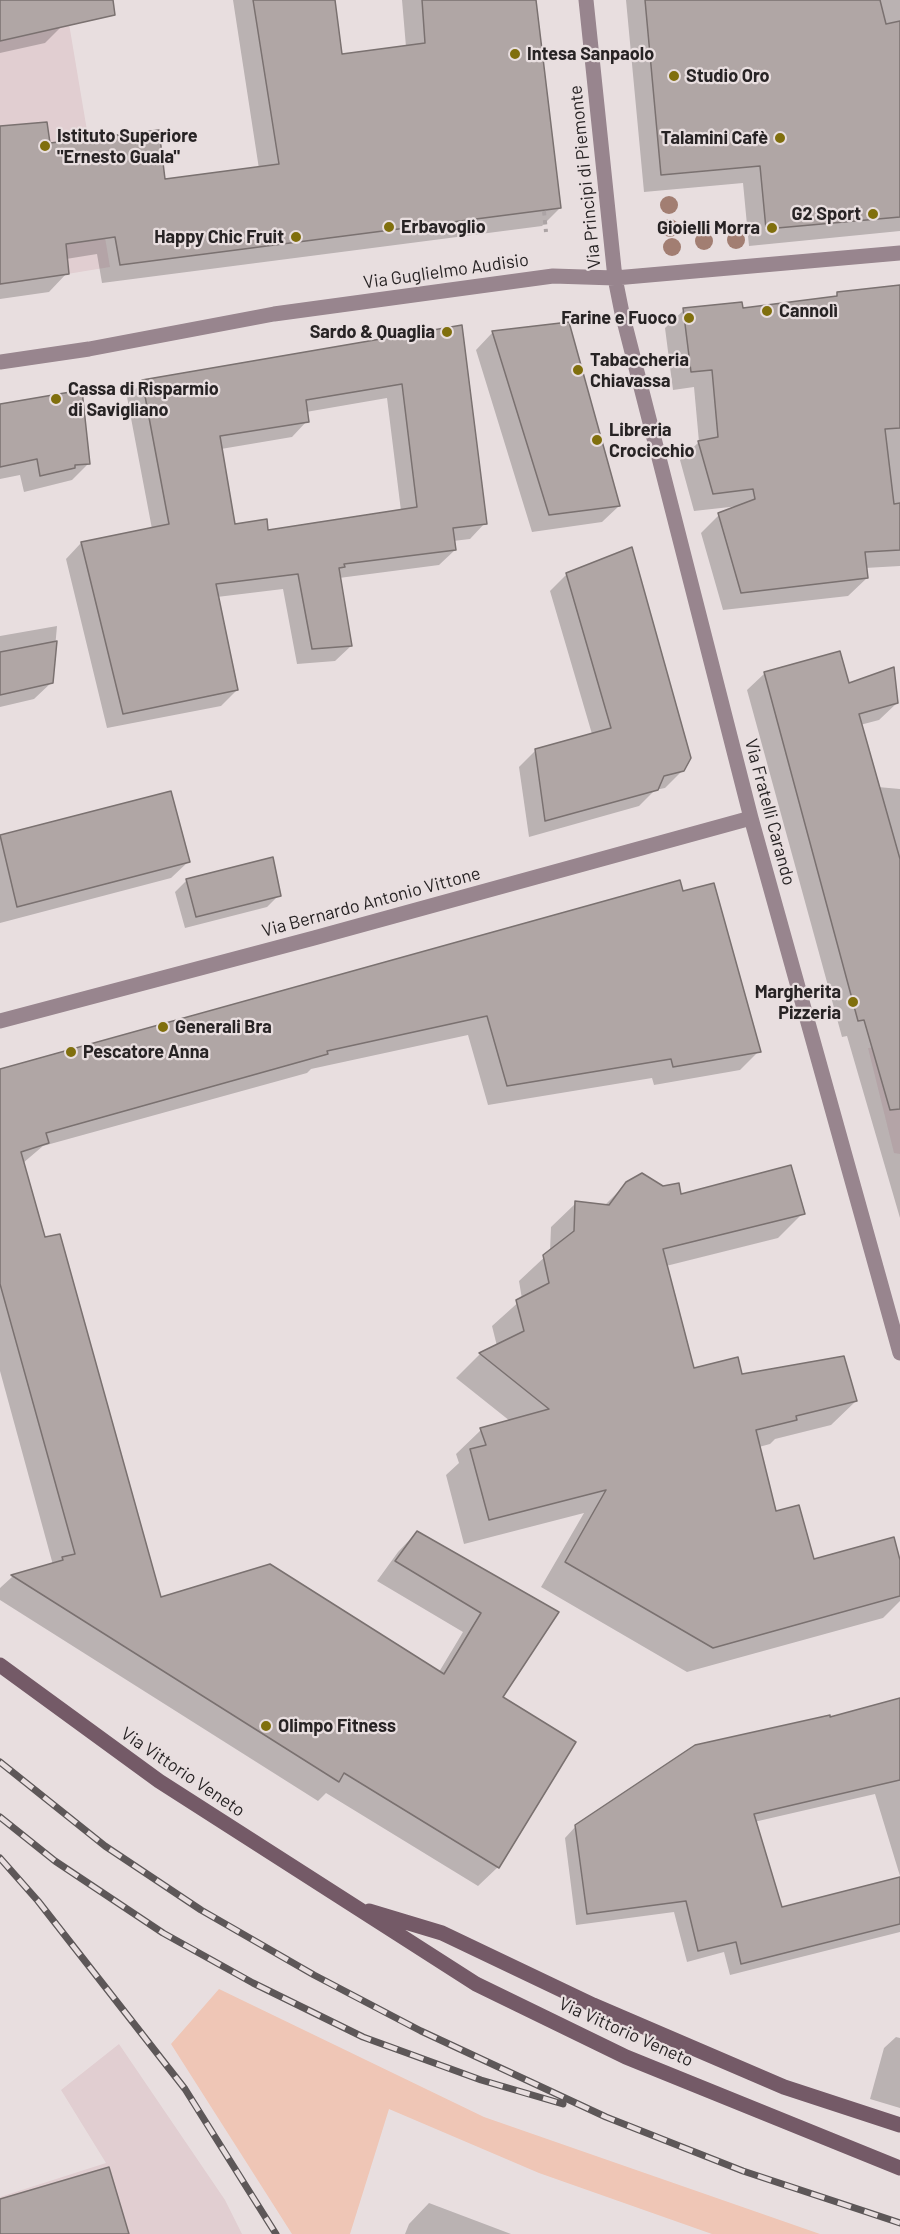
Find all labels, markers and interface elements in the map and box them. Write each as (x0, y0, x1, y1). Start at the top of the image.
place label: Intesa Sanpaolo (527, 43, 654, 65)
marker: Intesa Sanpaolo (508, 47, 522, 61)
place label: Studio Oro (686, 65, 770, 87)
marker: Studio Oro (667, 69, 681, 83)
street label: Via Principi di Piemonte (565, 84, 605, 270)
place label: Istituto Superiore "Ernesto Guala" (57, 125, 198, 168)
place label: Talamini Cafè (661, 127, 768, 149)
marker: Talamini Cafè (773, 131, 787, 145)
marker: Istituto Superiore "Ernesto Guala" (38, 139, 52, 153)
place label: G2 Sport (792, 203, 861, 225)
marker: G2 Sport (866, 207, 880, 221)
place label: Erbavoglio (401, 216, 486, 238)
place label: Gioielli Morra (657, 217, 760, 239)
marker: Erbavoglio (382, 220, 396, 234)
marker: Gioielli Morra (765, 221, 779, 235)
place label: Happy Chic Fruit (154, 226, 284, 248)
marker: Happy Chic Fruit (289, 230, 303, 244)
street label: Via Guglielmo Audisio (362, 249, 530, 293)
place label: Cannolì (779, 300, 838, 322)
marker: Cannolì (760, 304, 774, 318)
place label: Farine e Fuoco (561, 307, 677, 329)
marker: Farine e Fuoco (682, 311, 696, 325)
place label: Sardo & Quaglia (310, 321, 435, 343)
marker: Sardo & Quaglia (440, 325, 454, 339)
place label: Tabaccheria Chiavassa (590, 349, 689, 392)
marker: Tabaccheria Chiavassa (571, 363, 585, 377)
place label: Cassa di Risparmio di Savigliano (68, 378, 219, 420)
marker: Cassa di Risparmio di Savigliano (49, 392, 63, 406)
place label: Libreria Crocicchio (609, 419, 695, 462)
marker: Libreria Crocicchio (590, 433, 604, 447)
street label: Via Fratelli Carando (740, 736, 800, 888)
street label: Via Bernardo Antonio Vittone (259, 862, 483, 942)
place label: Margherita Pizzeria (755, 981, 841, 1024)
marker: Margherita Pizzeria (846, 995, 860, 1009)
place label: Generali Bra (175, 1016, 272, 1038)
marker: Generali Bra (156, 1020, 170, 1034)
place label: Pescatore Anna (83, 1041, 209, 1063)
marker: Pescatore Anna (64, 1045, 78, 1059)
place label: Olimpo Fitness (278, 1715, 396, 1737)
marker: Olimpo Fitness (259, 1719, 273, 1733)
street label: Via Vittorio Veneto (117, 1723, 249, 1821)
street label: Via Vittorio Veneto (555, 1993, 697, 2071)

